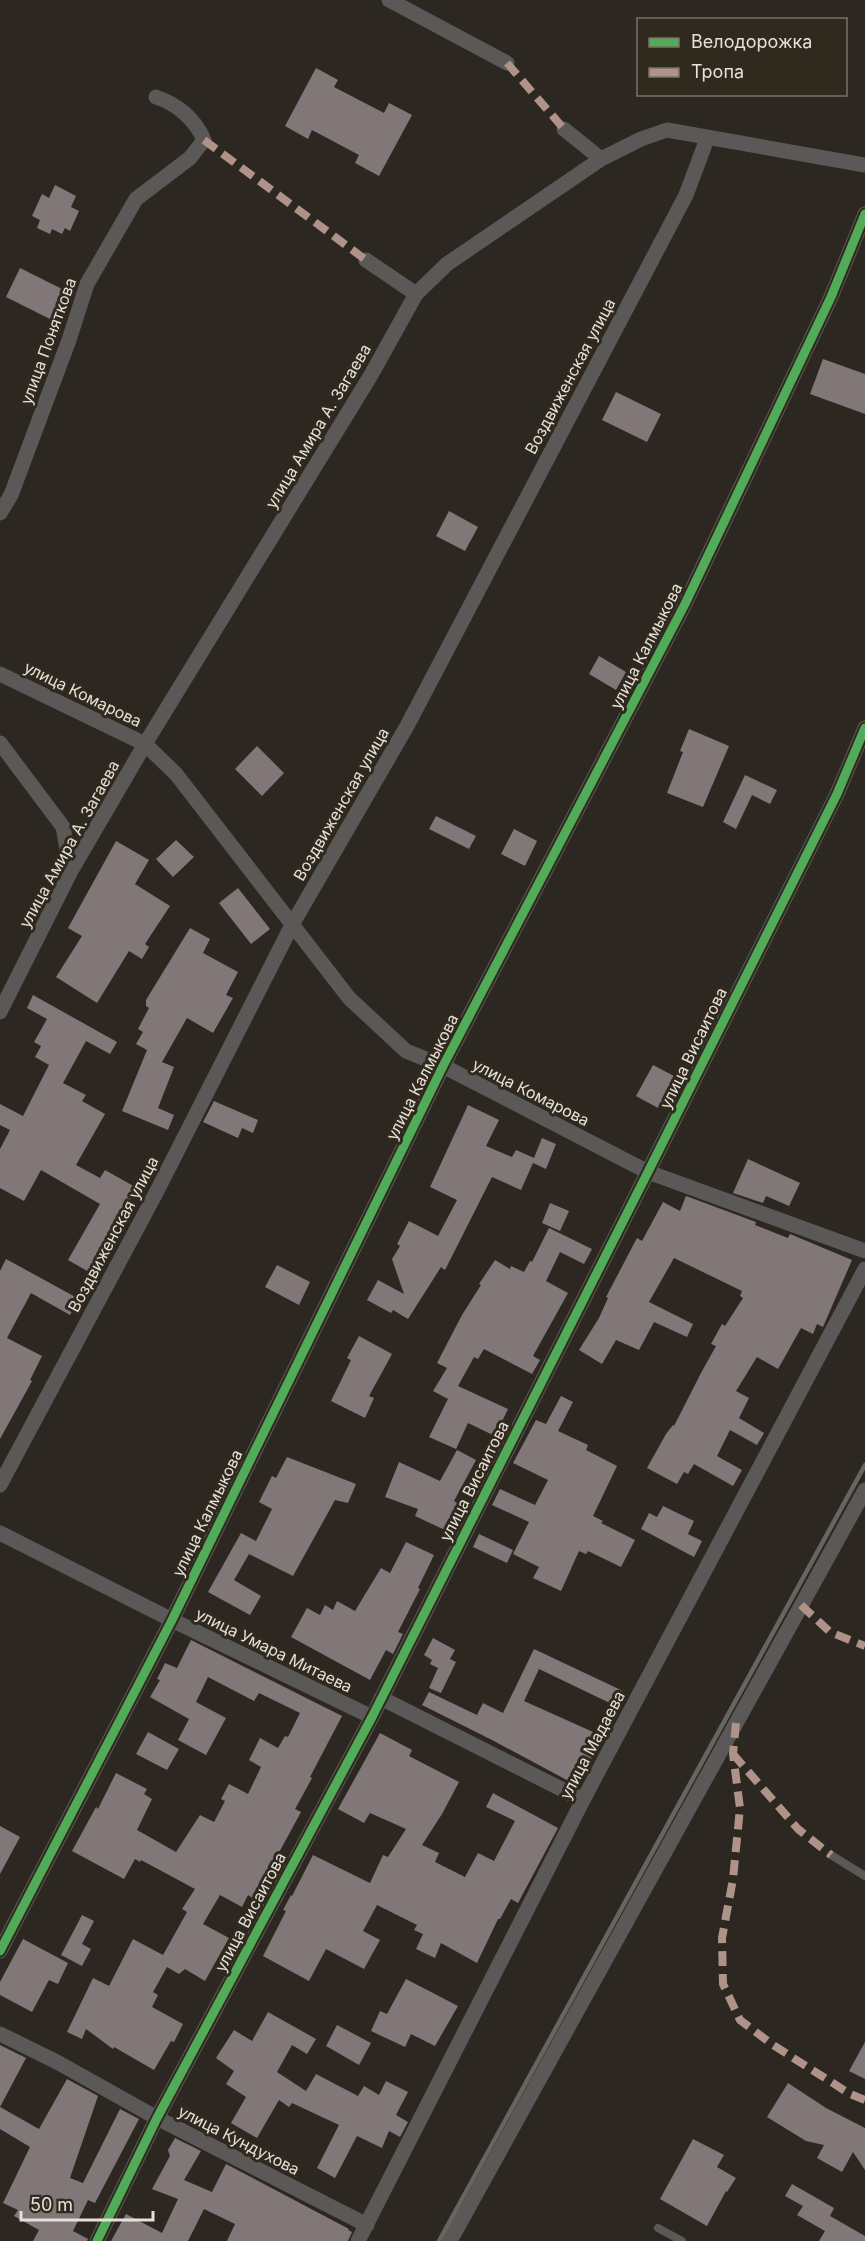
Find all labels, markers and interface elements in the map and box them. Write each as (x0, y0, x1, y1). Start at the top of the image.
legend (637, 18, 847, 96)
text: Велодорожка (691, 31, 812, 52)
text: Тропа (691, 61, 744, 82)
street label: улица Поняткова (16, 275, 80, 407)
street label: Воздвиженская улица (520, 295, 620, 457)
street label: улица Амира А. Загаева (261, 340, 375, 512)
street label: улица Калмыкова (606, 580, 686, 712)
street label: улица Комарова (21, 657, 145, 731)
street label: Воздвиженская улица (289, 724, 393, 884)
street label: улица Амира А. Загаева (15, 757, 123, 931)
street label: улица Висаитова (655, 984, 731, 1112)
street label: улица Калмыкова (382, 1011, 462, 1143)
street label: улица Комарова (469, 1054, 593, 1130)
street label: Воздвиженская улица (63, 1153, 163, 1315)
street label: улица Висаитова (435, 1417, 513, 1545)
street label: улица Калмыкова (168, 1446, 246, 1580)
street label: улица Умара Митаева (192, 1603, 356, 1697)
street label: улица Мадаева (555, 1687, 629, 1803)
street label: улица Висаитова (210, 1849, 290, 1975)
street label: улица Кундухова (175, 2101, 303, 2179)
scale bar (21, 2184, 153, 2222)
text: 50 m (30, 2194, 73, 2215)

